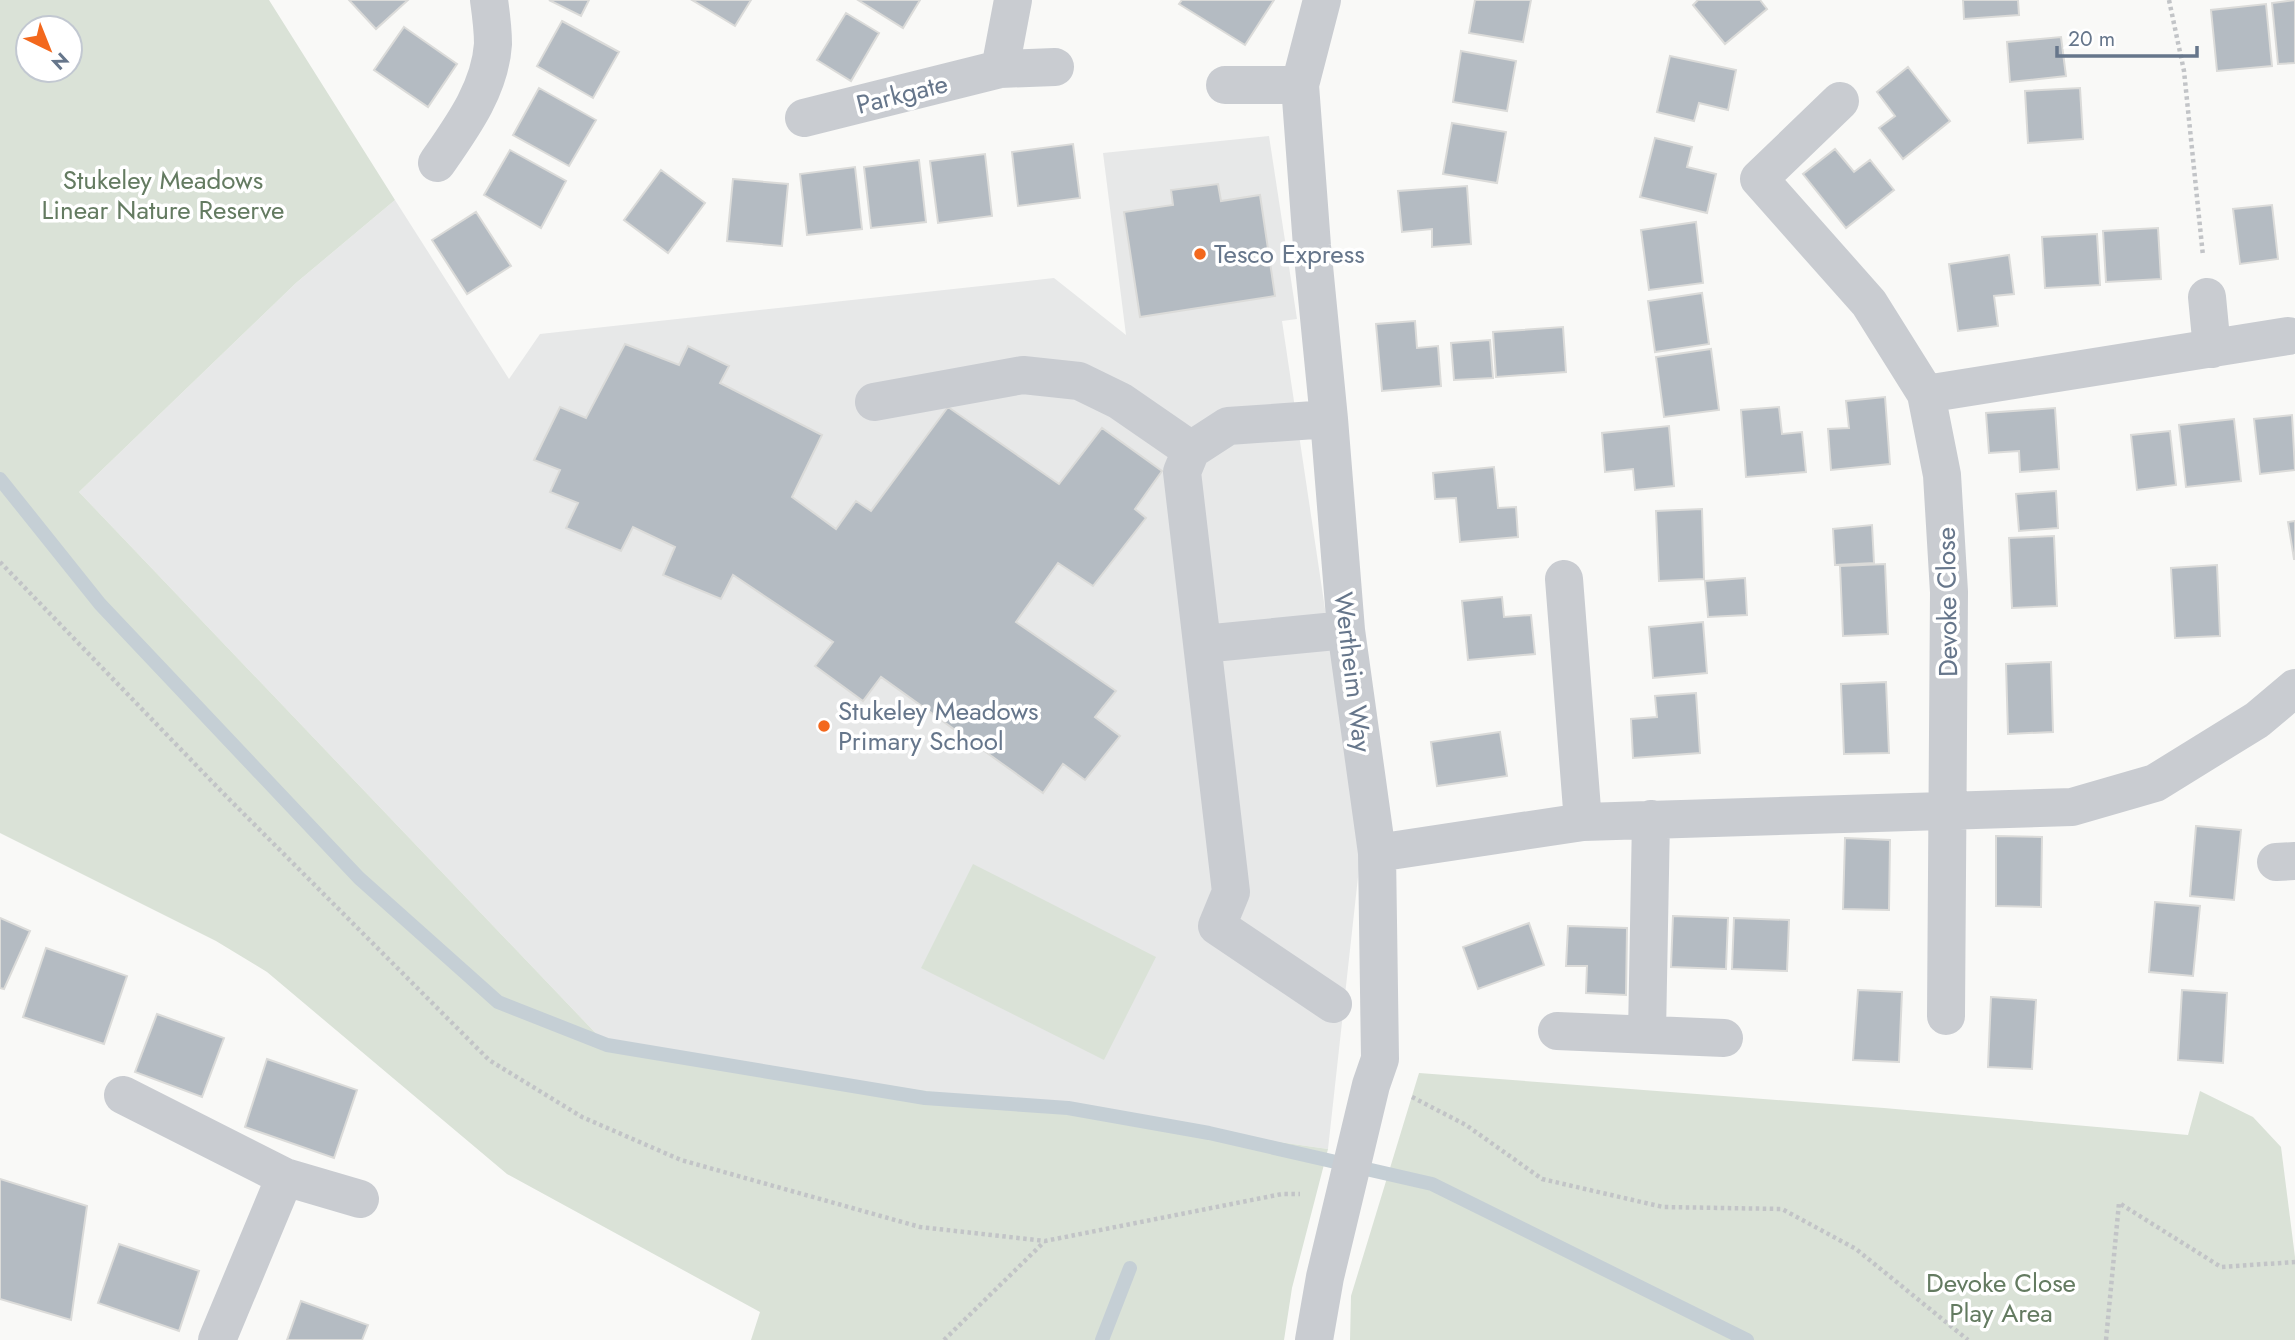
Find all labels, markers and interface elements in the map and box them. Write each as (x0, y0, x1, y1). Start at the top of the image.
north arrow (14, 14, 84, 84)
scale bar (2057, 14, 2197, 58)
text: 20 m (2068, 24, 2115, 54)
text: N (46, 46, 75, 76)
street label: Parkgate (852, 64, 952, 124)
park label: Stukeley Meadows Linear Nature Reserve (42, 161, 284, 229)
place label: Tesco Express (1214, 235, 1365, 273)
marker: Tesco Express (1192, 246, 1208, 262)
street label: Devoke Close (1927, 527, 1967, 677)
street label: Wertheim Way (1324, 590, 1382, 755)
place label: Stukeley Meadows Primary School (838, 692, 1039, 760)
marker: Stukeley Meadows Primary School (816, 718, 832, 734)
park label: Devoke Close Play Area (1926, 1264, 2076, 1332)

